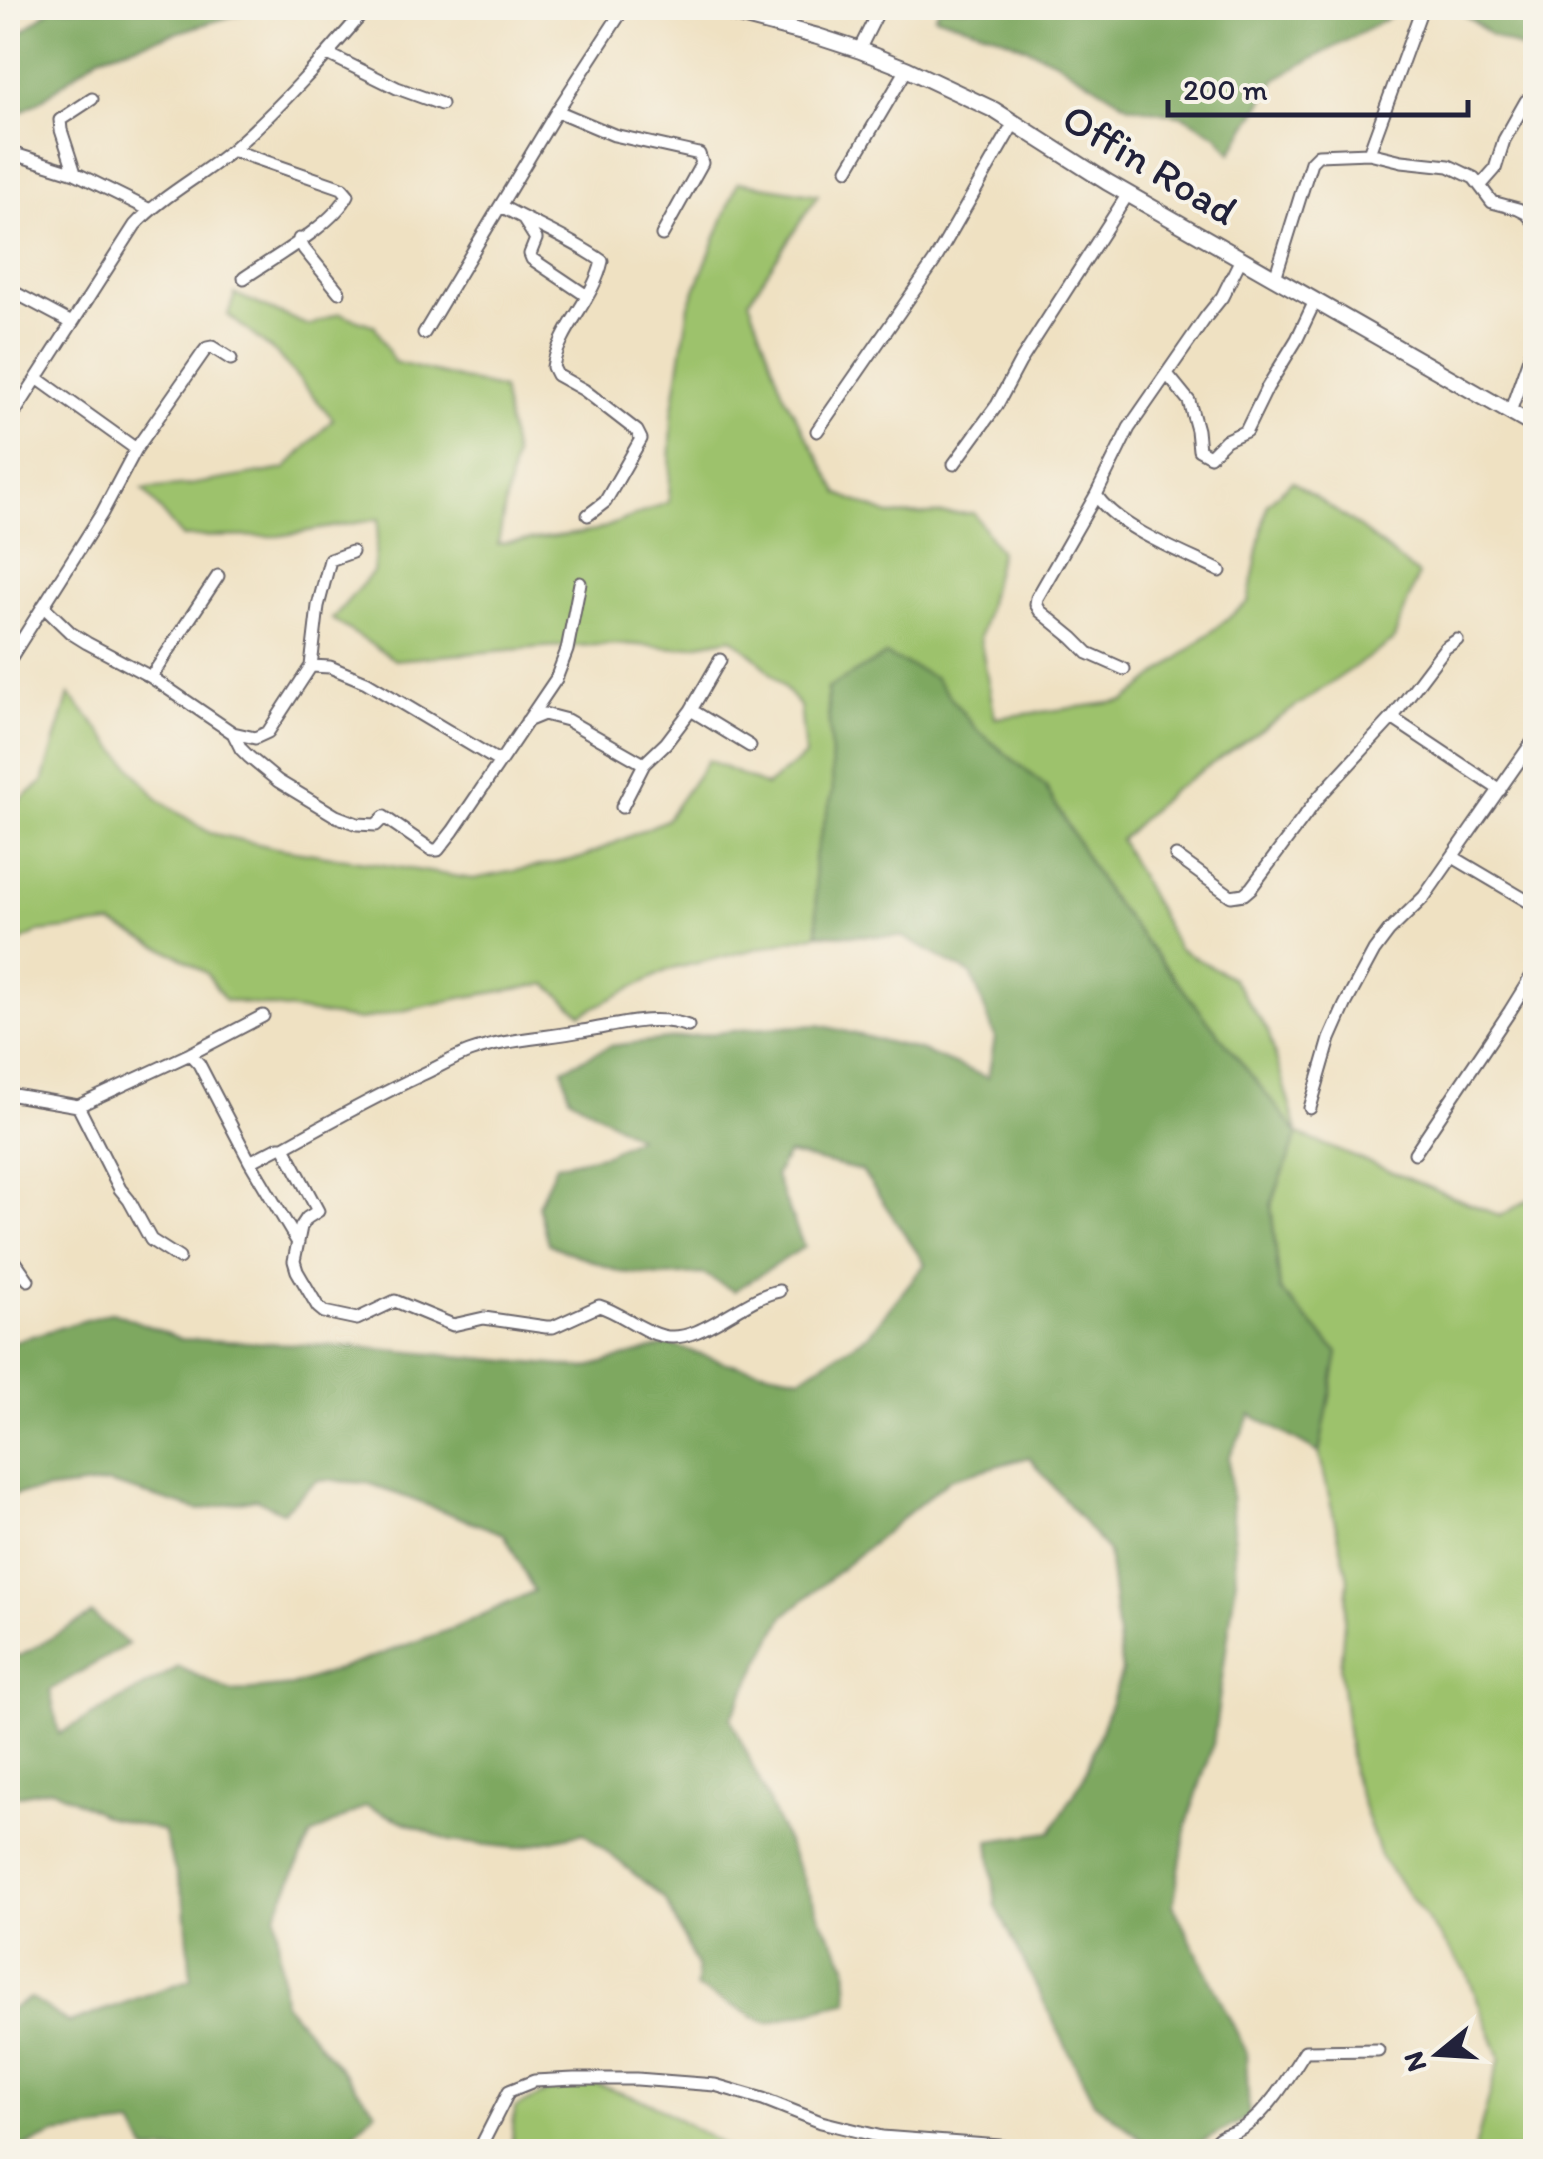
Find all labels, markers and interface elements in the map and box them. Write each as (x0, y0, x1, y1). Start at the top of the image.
scale bar (1168, 55, 1468, 117)
text: 200 m (1183, 71, 1268, 108)
street label: Offin Road (1053, 92, 1247, 236)
north arrow (1388, 2004, 1488, 2104)
text: N (1395, 2047, 1433, 2076)

